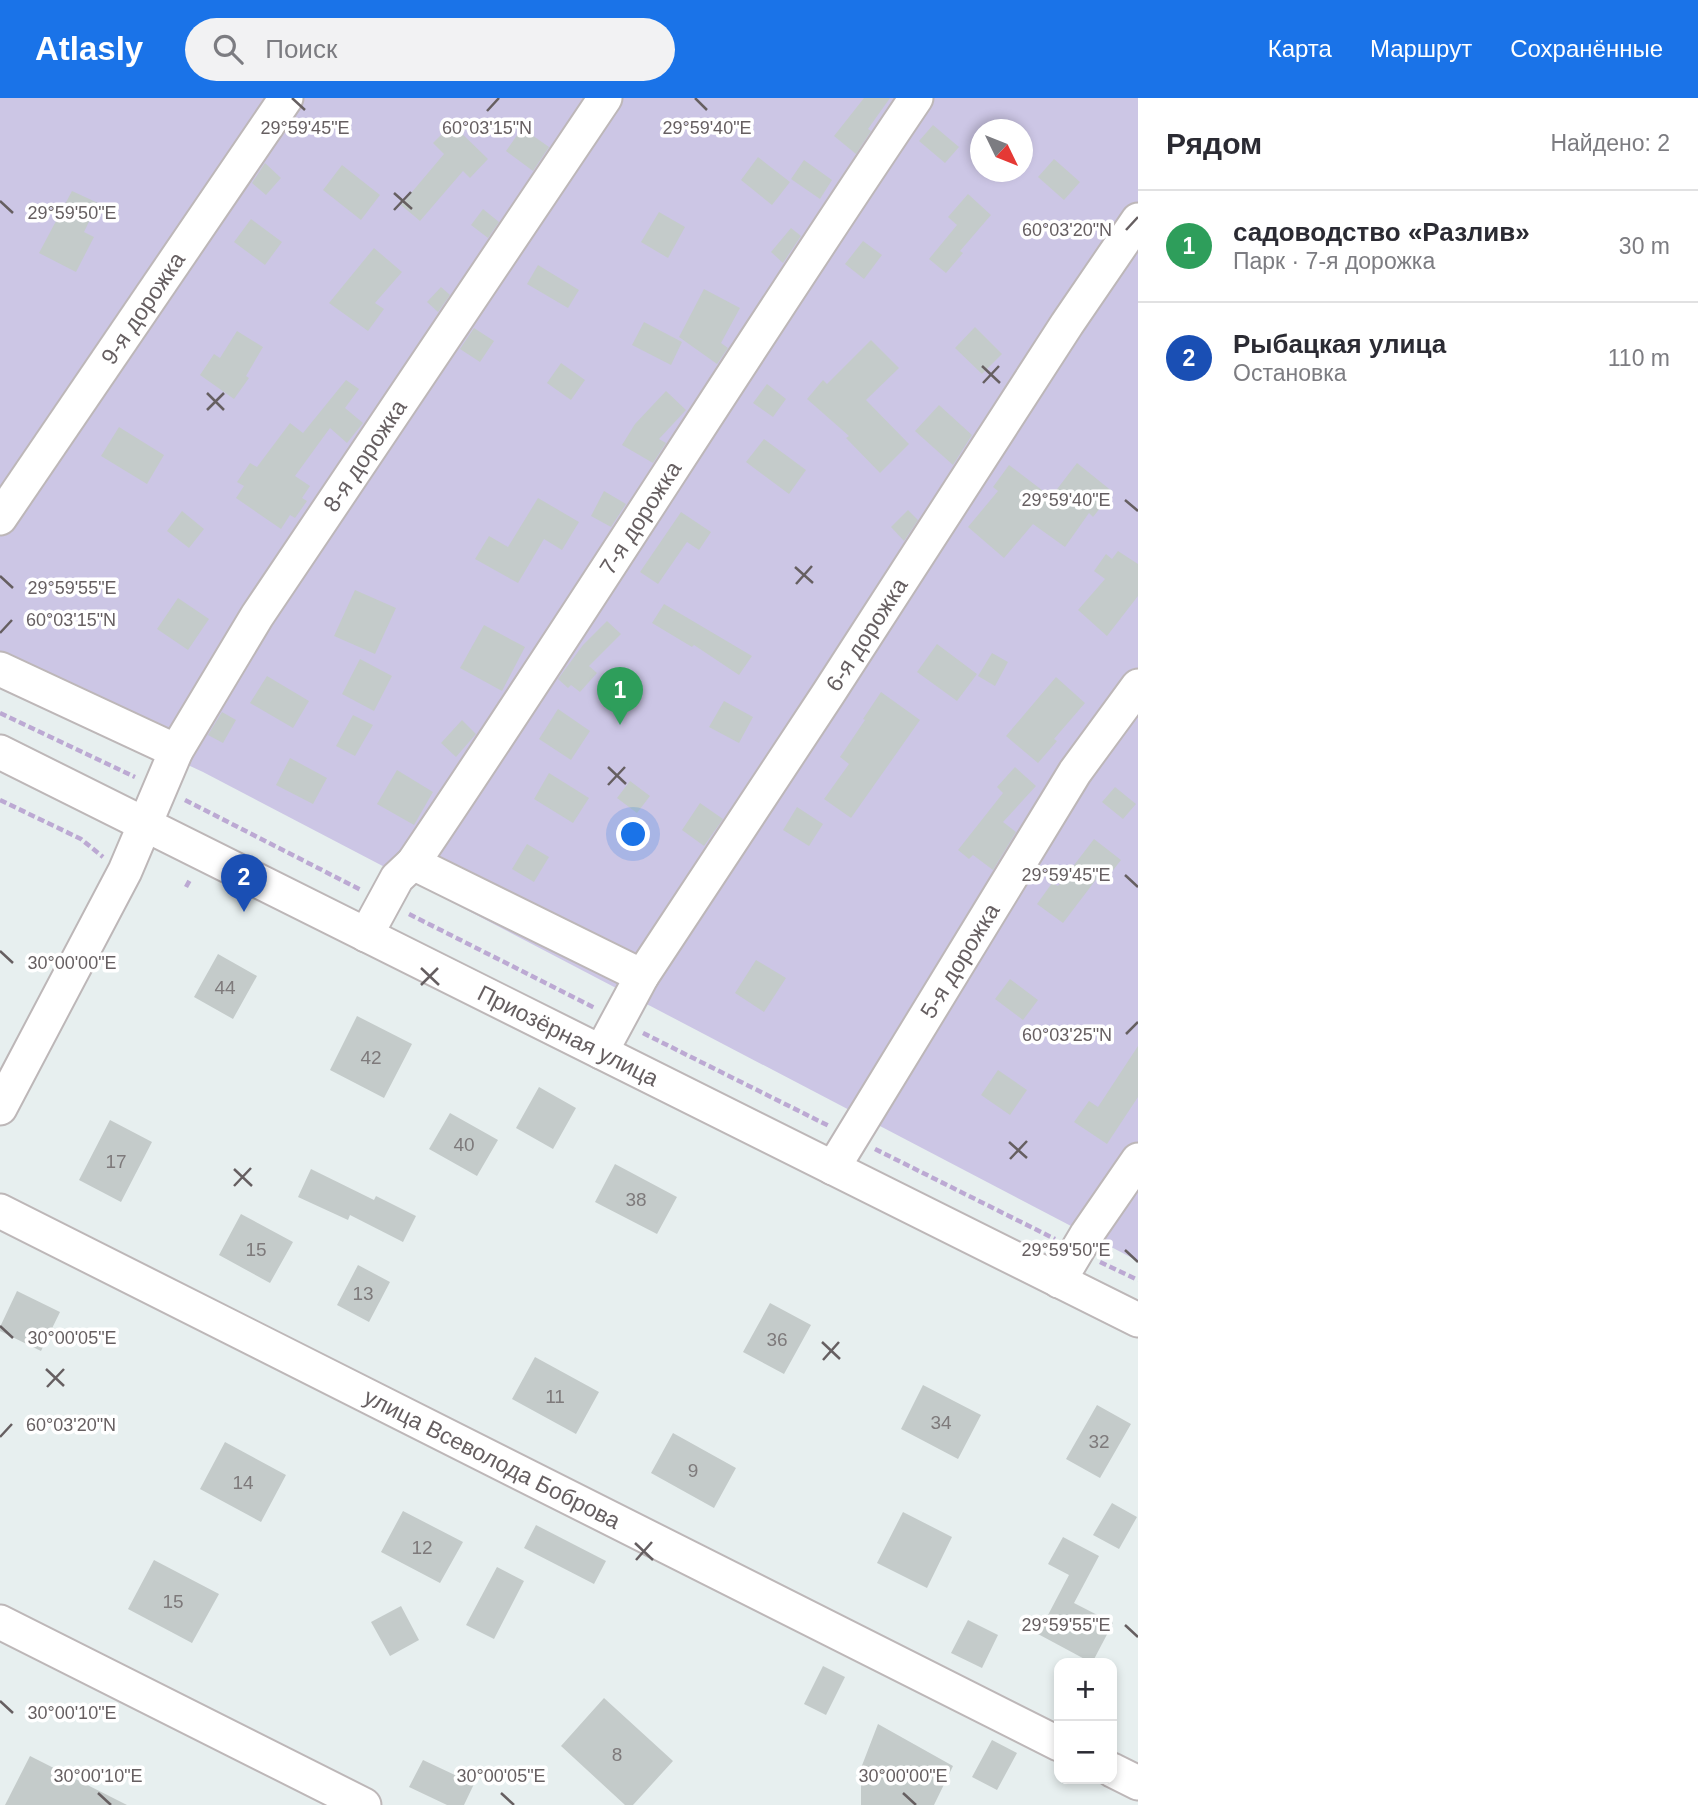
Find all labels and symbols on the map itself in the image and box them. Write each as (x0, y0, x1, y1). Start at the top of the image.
text: 29°59'45"E (260, 118, 350, 138)
text: 60°03'15"N (442, 118, 532, 138)
text: 29°59'40"E (662, 118, 752, 138)
north arrow (970, 119, 1033, 182)
text: 29°59'50"E (27, 203, 117, 223)
text: 60°03'20"N (1022, 220, 1112, 240)
street label: 9-я дорожка (96, 247, 190, 369)
street label: 8-я дорожка (318, 394, 412, 517)
street label: 7-я дорожка (594, 456, 687, 579)
text: 29°59'40"E (1021, 490, 1111, 510)
street label: 6-я дорожка (820, 573, 913, 696)
text: 29°59'55"E (27, 578, 117, 598)
text: 60°03'15"N (26, 610, 116, 630)
pin: 1 (597, 667, 643, 725)
your location (616, 817, 650, 851)
pin: 2 (221, 854, 267, 912)
text: 29°59'45"E (1021, 865, 1111, 885)
street label: 5-я дорожка (915, 898, 1005, 1023)
text: 30°00'00"E (27, 953, 117, 973)
house number: 44 (214, 977, 236, 998)
street label: Приозёрная улица (474, 980, 663, 1092)
text: 60°03'25"N (1022, 1025, 1112, 1045)
house number: 42 (360, 1047, 382, 1068)
house number: 40 (453, 1134, 475, 1155)
house number: 17 (105, 1151, 127, 1172)
house number: 38 (625, 1189, 647, 1210)
house number: 15 (245, 1239, 267, 1260)
text: 29°59'50"E (1021, 1240, 1111, 1260)
house number: 13 (352, 1283, 374, 1304)
text: 30°00'05"E (27, 1328, 117, 1348)
house number: 36 (766, 1329, 788, 1350)
street label: улица Всеволода Боброва (360, 1383, 625, 1534)
house number: 11 (545, 1386, 565, 1407)
house number: 34 (930, 1412, 952, 1433)
text: 60°03'20"N (26, 1415, 116, 1435)
house number: 32 (1088, 1431, 1110, 1452)
house number: 9 (688, 1460, 698, 1481)
house number: 14 (232, 1472, 254, 1493)
house number: 12 (411, 1537, 433, 1558)
house number: 15 (162, 1591, 184, 1612)
text: 29°59'55"E (1021, 1615, 1111, 1635)
text: 30°00'10"E (27, 1703, 117, 1723)
house number: 8 (612, 1744, 622, 1765)
text: 30°00'10"E (53, 1766, 143, 1786)
text: 30°00'05"E (456, 1766, 546, 1786)
text: 30°00'00"E (858, 1766, 948, 1786)

